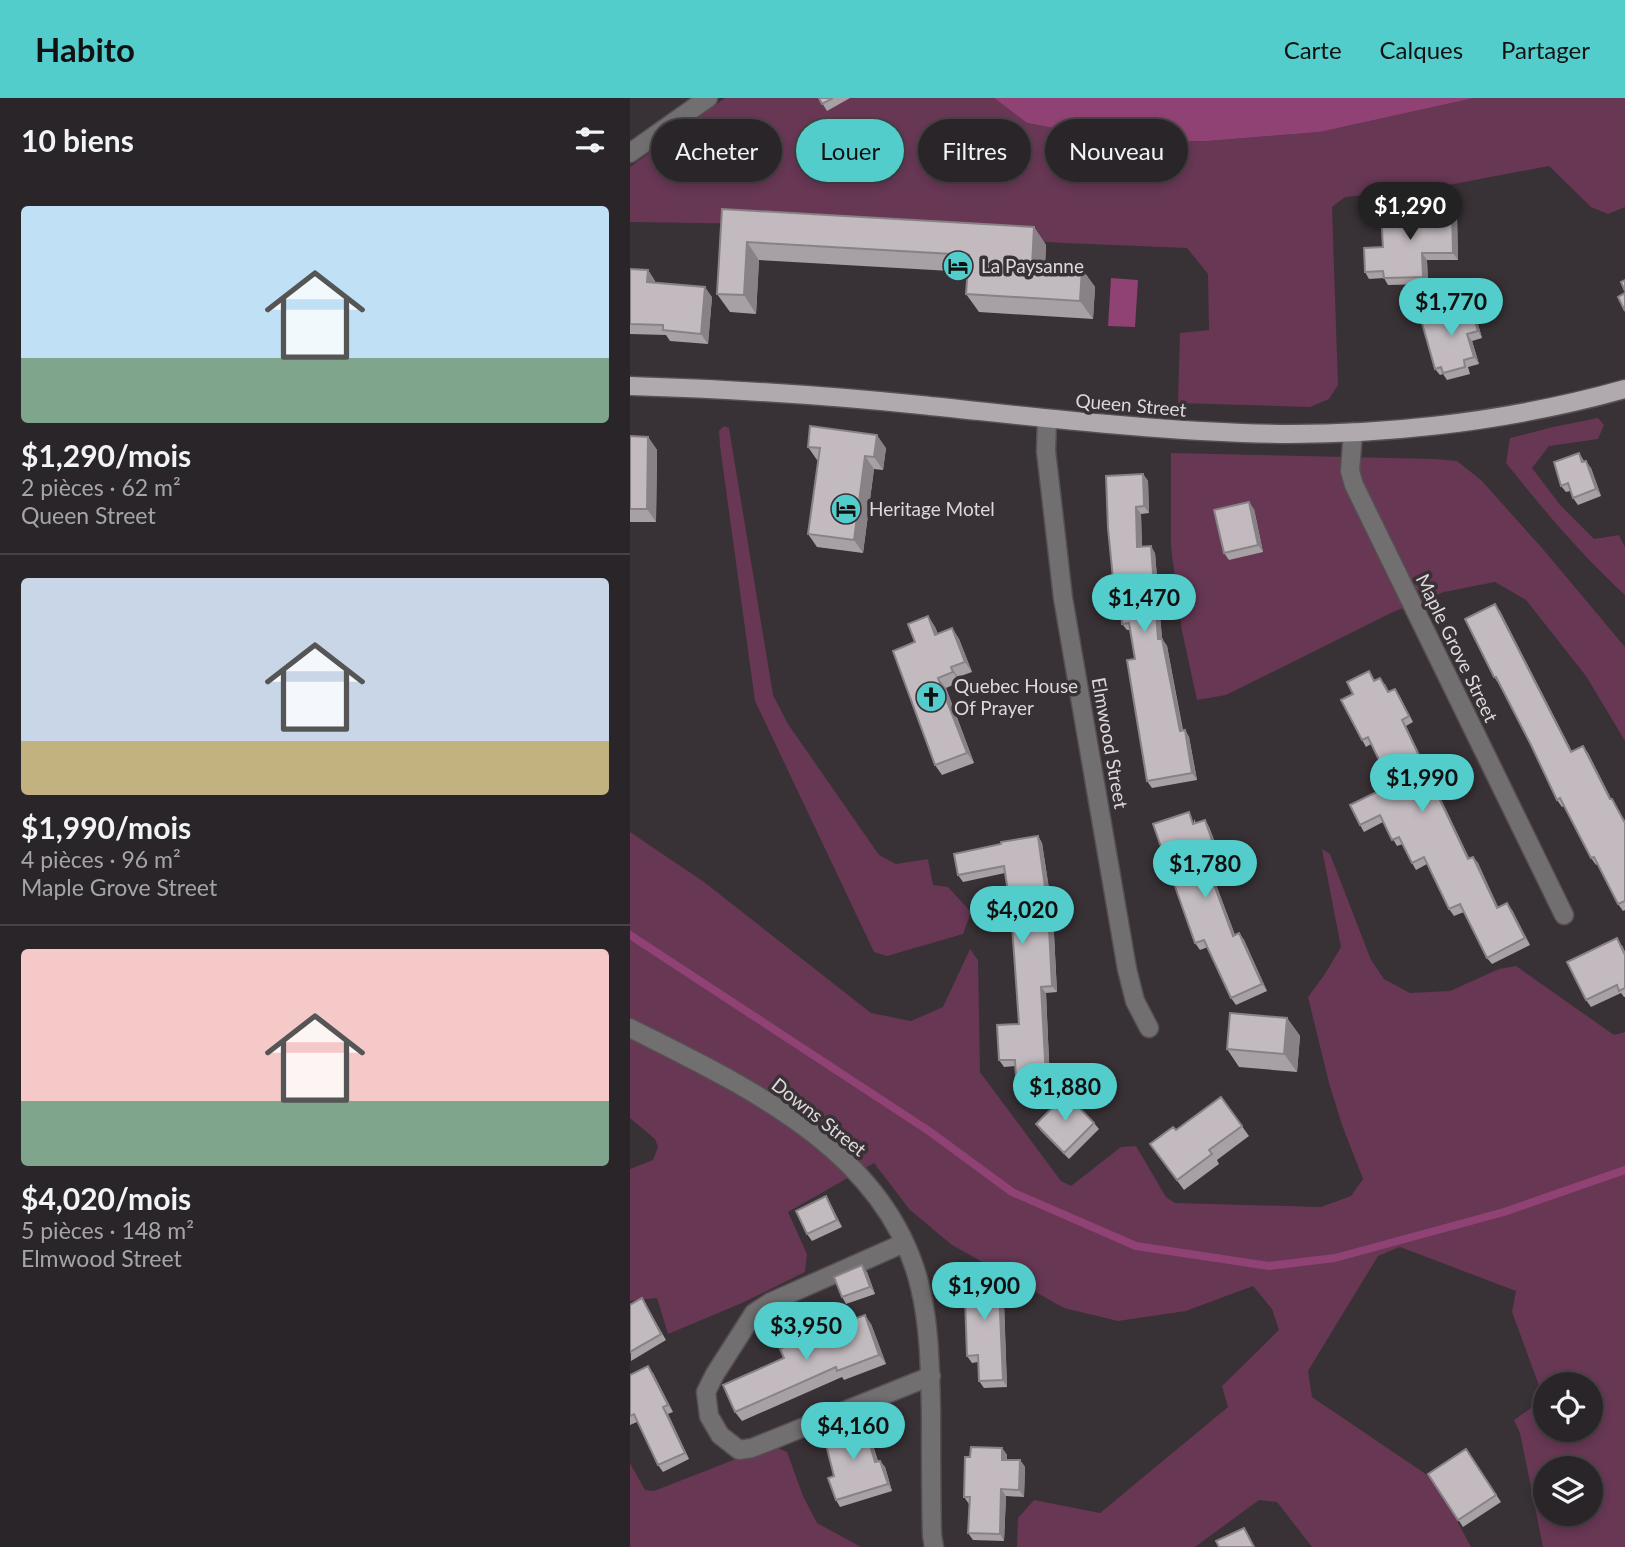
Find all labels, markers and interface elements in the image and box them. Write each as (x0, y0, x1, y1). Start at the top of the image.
text: Habito (35, 29, 135, 69)
text: Carte (1284, 35, 1342, 64)
text: Calques (1380, 35, 1463, 64)
text: Partager (1501, 35, 1590, 64)
chip: Acheter (651, 119, 782, 182)
chip: Louer (796, 119, 904, 182)
chip: Filtres (918, 119, 1031, 182)
chip: Nouveau (1045, 119, 1188, 182)
icon: filters (571, 121, 609, 159)
text: 10 biens (21, 122, 134, 158)
pin: $1,290 (1353, 183, 1467, 242)
text: $1,290 (1374, 191, 1446, 219)
hotel icon: La Paysanne (941, 249, 975, 283)
icon: home (252, 252, 378, 378)
place label: La Paysanne (981, 254, 1084, 277)
pin: $1,770 (1394, 278, 1508, 338)
text: $1,770 (1415, 287, 1487, 315)
street label: Queen Street (1075, 388, 1188, 421)
text: $1,290/mois (21, 437, 191, 473)
text: 2 pièces · 62 m² (21, 473, 181, 501)
hotel icon: Heritage Motel (829, 492, 863, 526)
place label: Heritage Motel (869, 497, 995, 520)
text: Queen Street (21, 501, 156, 529)
street label: Maple Grove Street (1412, 570, 1503, 726)
pin: $1,470 (1087, 574, 1201, 634)
text: $1,470 (1108, 583, 1180, 611)
icon: home (252, 624, 378, 750)
place label: Quebec House Of Prayer (954, 674, 1078, 719)
street label: Elmwood Street (1088, 676, 1133, 810)
church icon: Quebec House Of Prayer (914, 680, 948, 714)
pin: $1,990 (1365, 754, 1479, 814)
text: $1,990 (1386, 763, 1458, 791)
text: $1,990/mois (21, 809, 191, 845)
pin: $1,780 (1148, 840, 1262, 900)
text: 4 pièces · 96 m² (21, 845, 181, 873)
text: $1,780 (1169, 849, 1241, 877)
text: Maple Grove Street (21, 873, 217, 901)
pin: $4,020 (965, 886, 1079, 946)
text: $4,020 (986, 895, 1058, 923)
icon: home (252, 995, 378, 1121)
pin: $1,880 (1008, 1063, 1122, 1123)
text: $1,880 (1029, 1072, 1101, 1100)
street label: Downs Street (767, 1073, 871, 1161)
text: $4,020/mois (21, 1180, 191, 1216)
text: 5 pièces · 148 m² (21, 1216, 194, 1244)
text: Elmwood Street (21, 1244, 182, 1272)
pin: $1,900 (927, 1262, 1041, 1322)
text: $1,900 (948, 1271, 1020, 1299)
pin: $3,950 (749, 1302, 863, 1362)
text: $3,950 (770, 1311, 842, 1339)
map controls (1533, 1372, 1603, 1526)
button: locate (1533, 1372, 1603, 1442)
pin: $4,160 (796, 1402, 910, 1462)
text: $4,160 (817, 1411, 889, 1439)
button: layers (1533, 1456, 1603, 1526)

